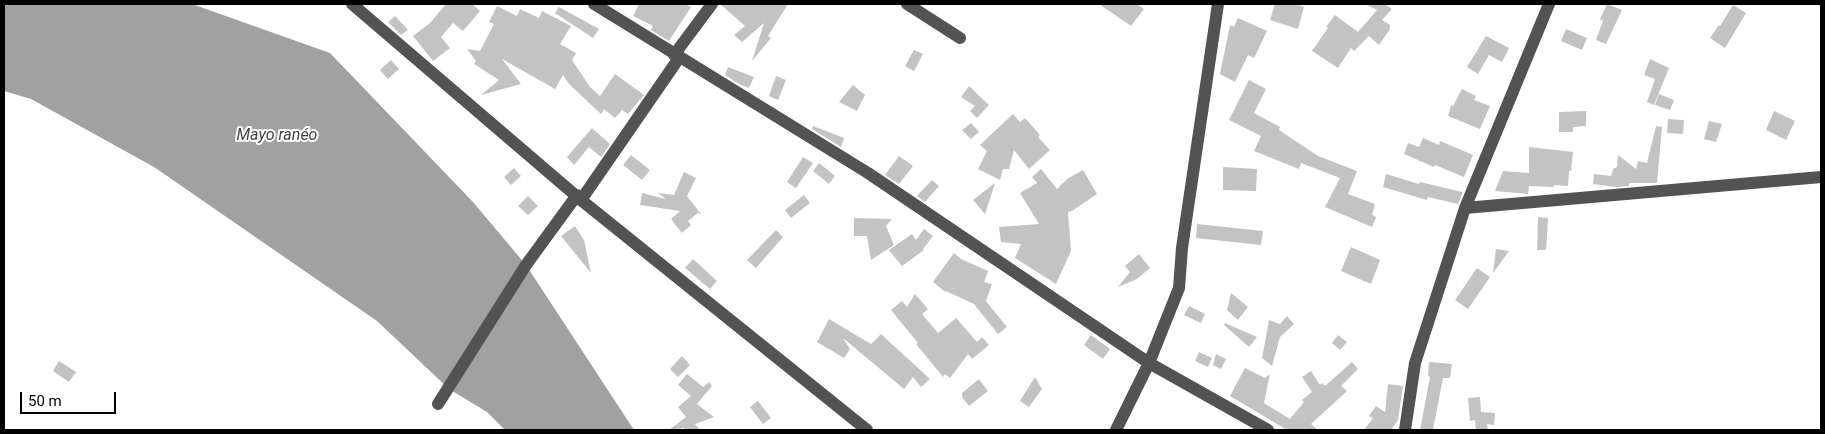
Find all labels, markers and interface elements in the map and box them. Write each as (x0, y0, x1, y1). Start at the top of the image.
water label: Mayo ranéo (237, 126, 317, 146)
scale bar (22, 382, 119, 414)
text: 50 m (28, 392, 62, 410)

